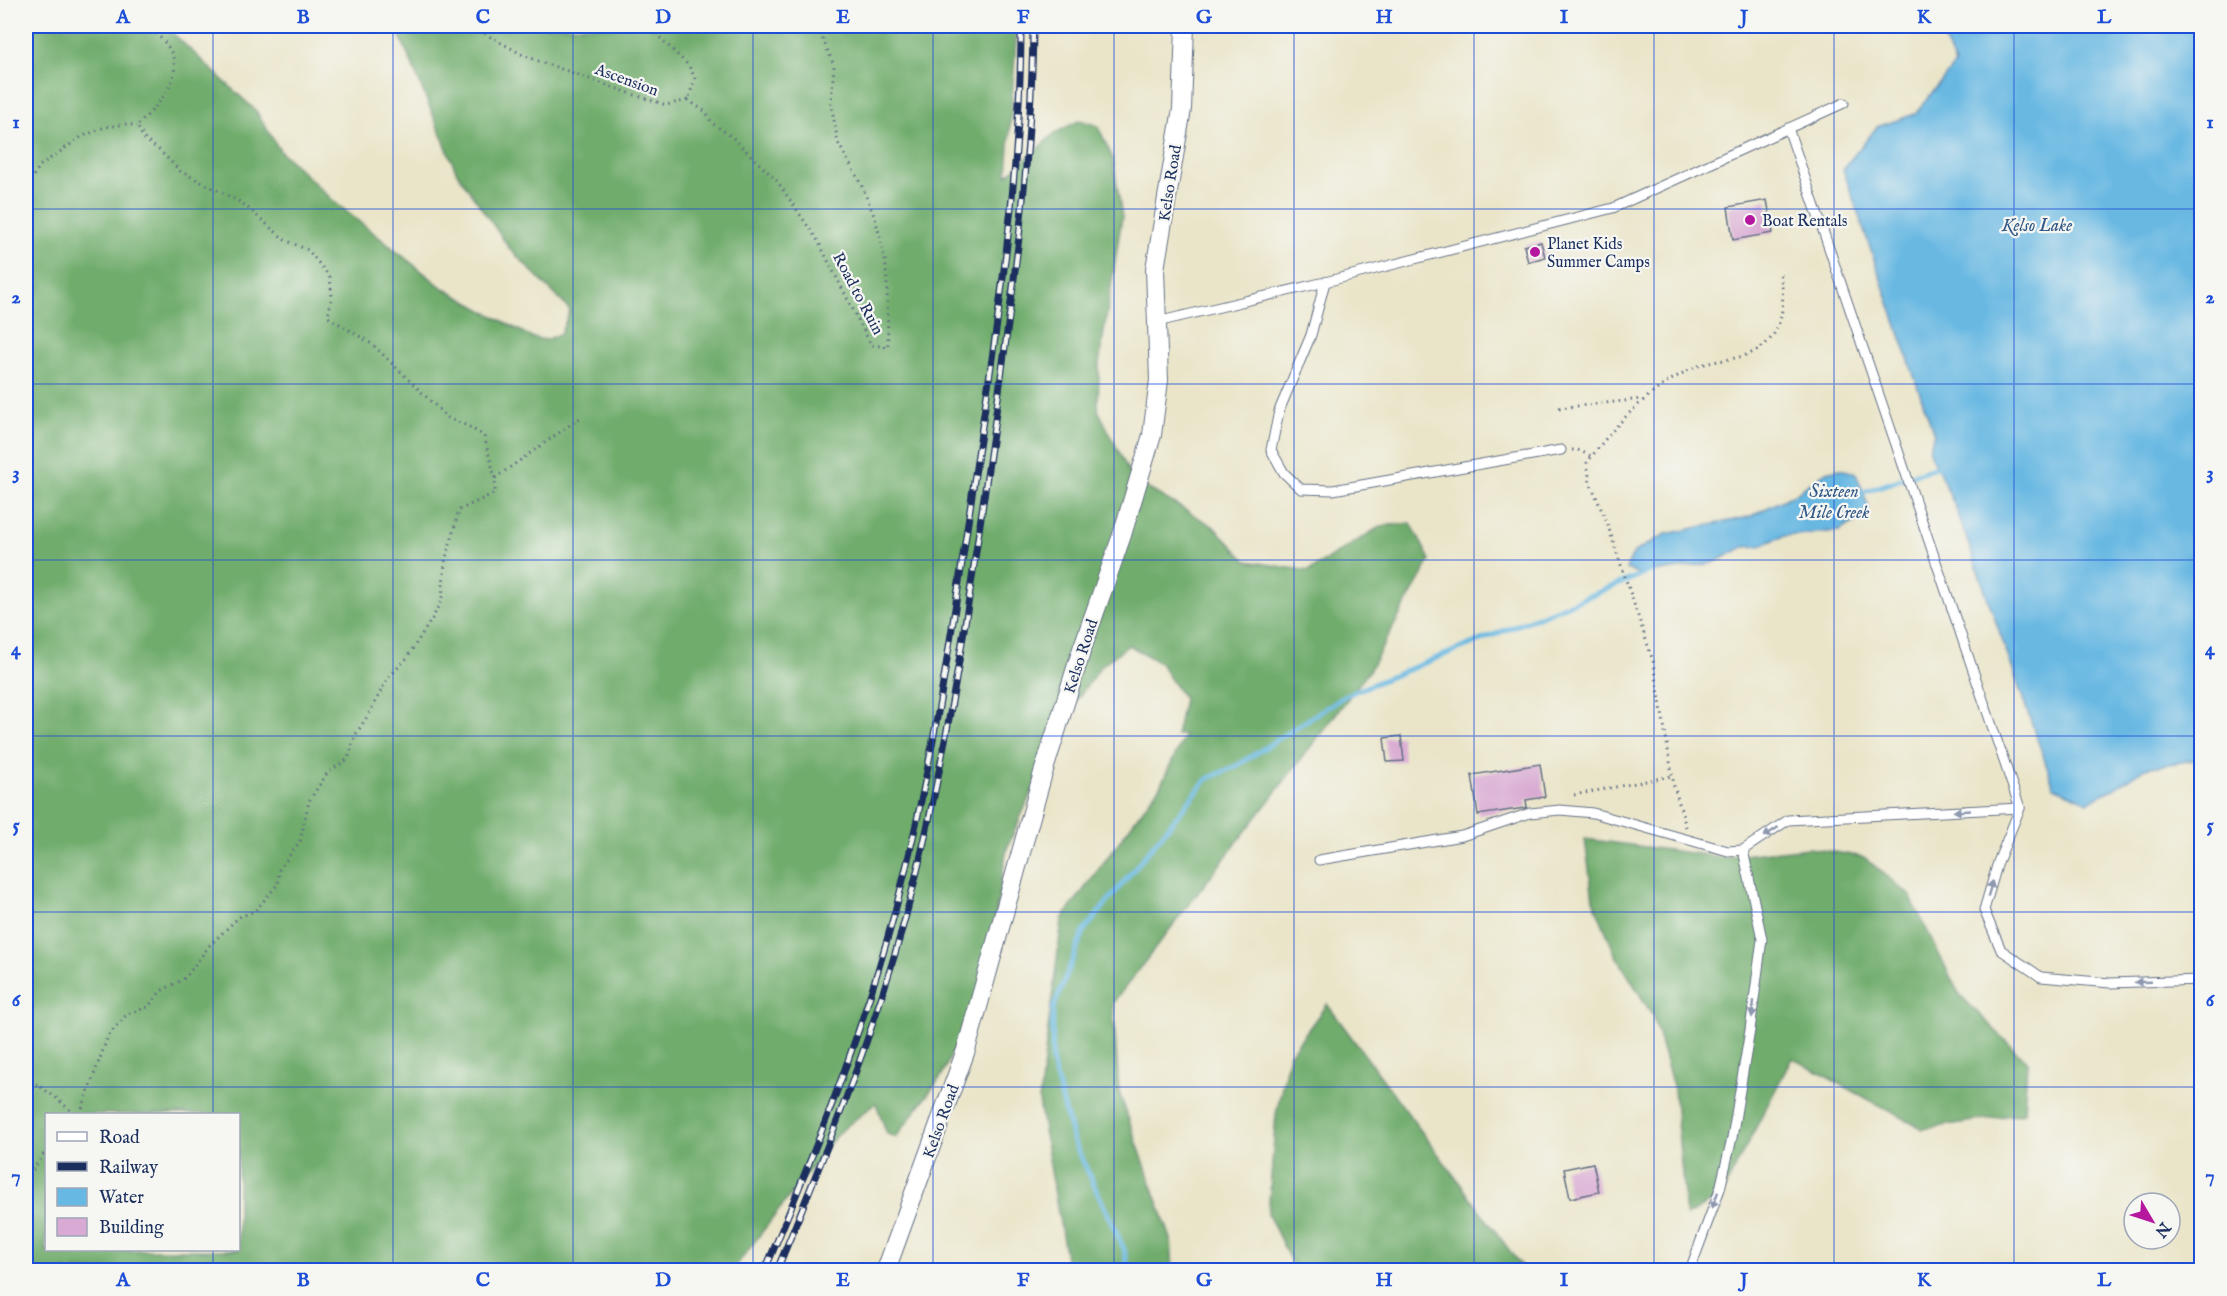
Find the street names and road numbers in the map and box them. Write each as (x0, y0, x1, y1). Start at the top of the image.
street label: Ascension (591, 60, 661, 102)
street label: Kelso Road (1155, 143, 1187, 223)
street label: Road to Ruin (827, 249, 888, 339)
street label: Kelso Road (1060, 616, 1103, 696)
street label: Kelso Road (919, 1082, 965, 1161)

